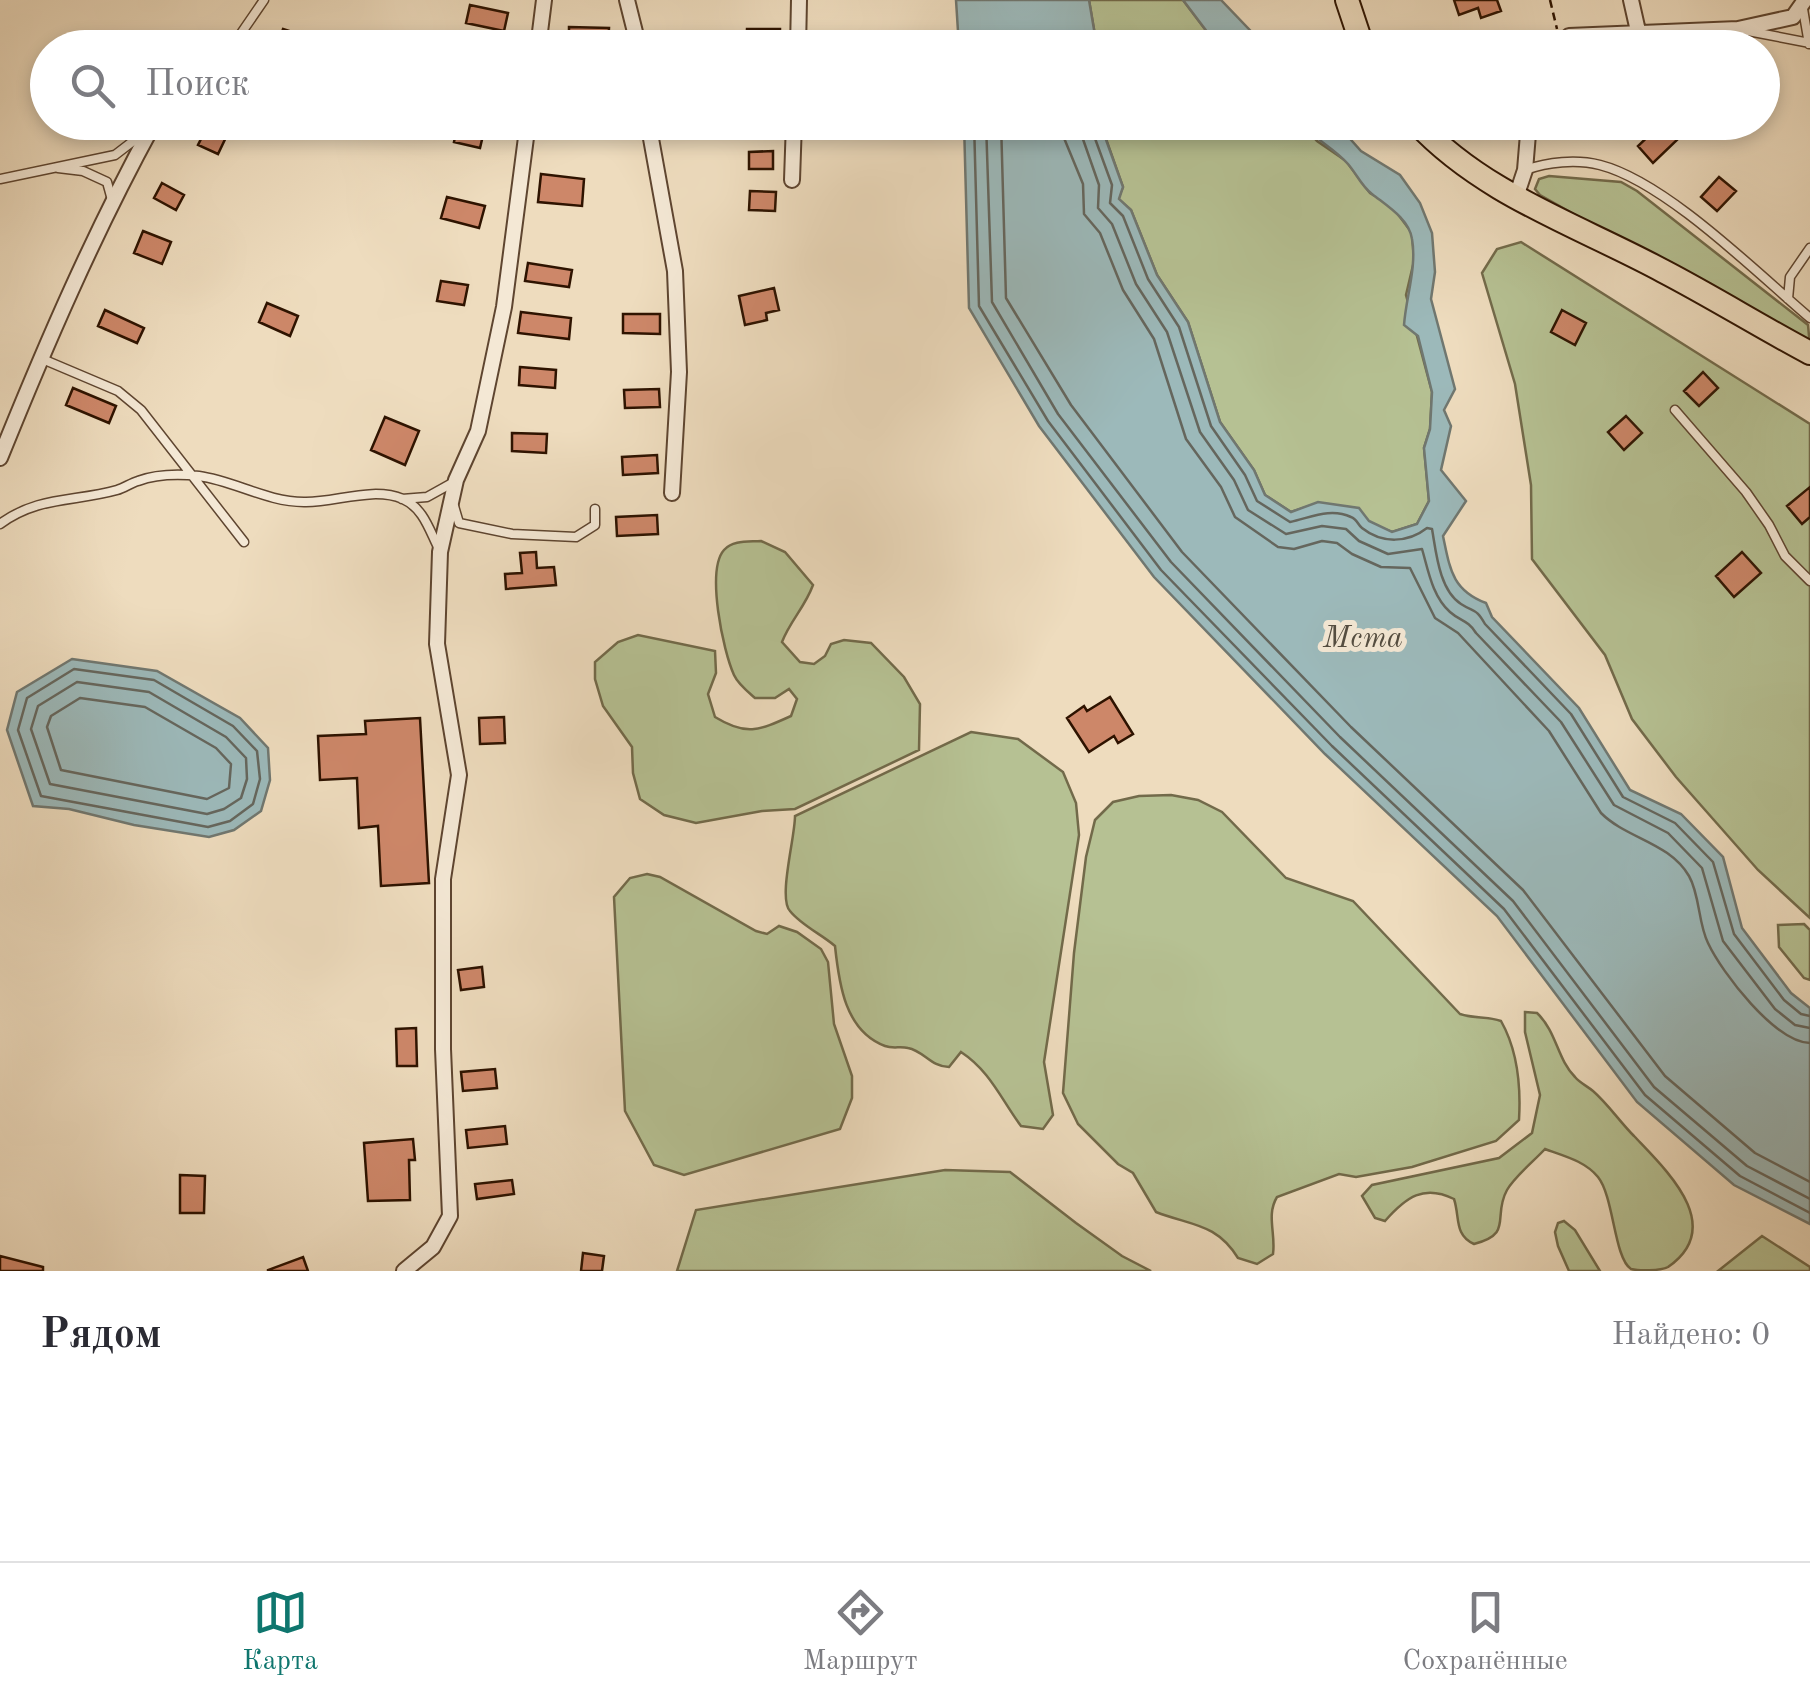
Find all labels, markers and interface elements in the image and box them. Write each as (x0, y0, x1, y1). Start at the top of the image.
search box (30, 30, 1780, 140)
icon: search (65, 58, 120, 113)
text: Поиск (145, 66, 250, 104)
water label: Мста (1322, 624, 1403, 654)
text: Рядом (40, 1315, 162, 1357)
text: Найдено: 0 (1611, 1320, 1770, 1352)
tab: Карта (242, 1585, 318, 1680)
tab: Маршрут (803, 1585, 918, 1680)
tab: Сохранённые (1402, 1585, 1568, 1680)

